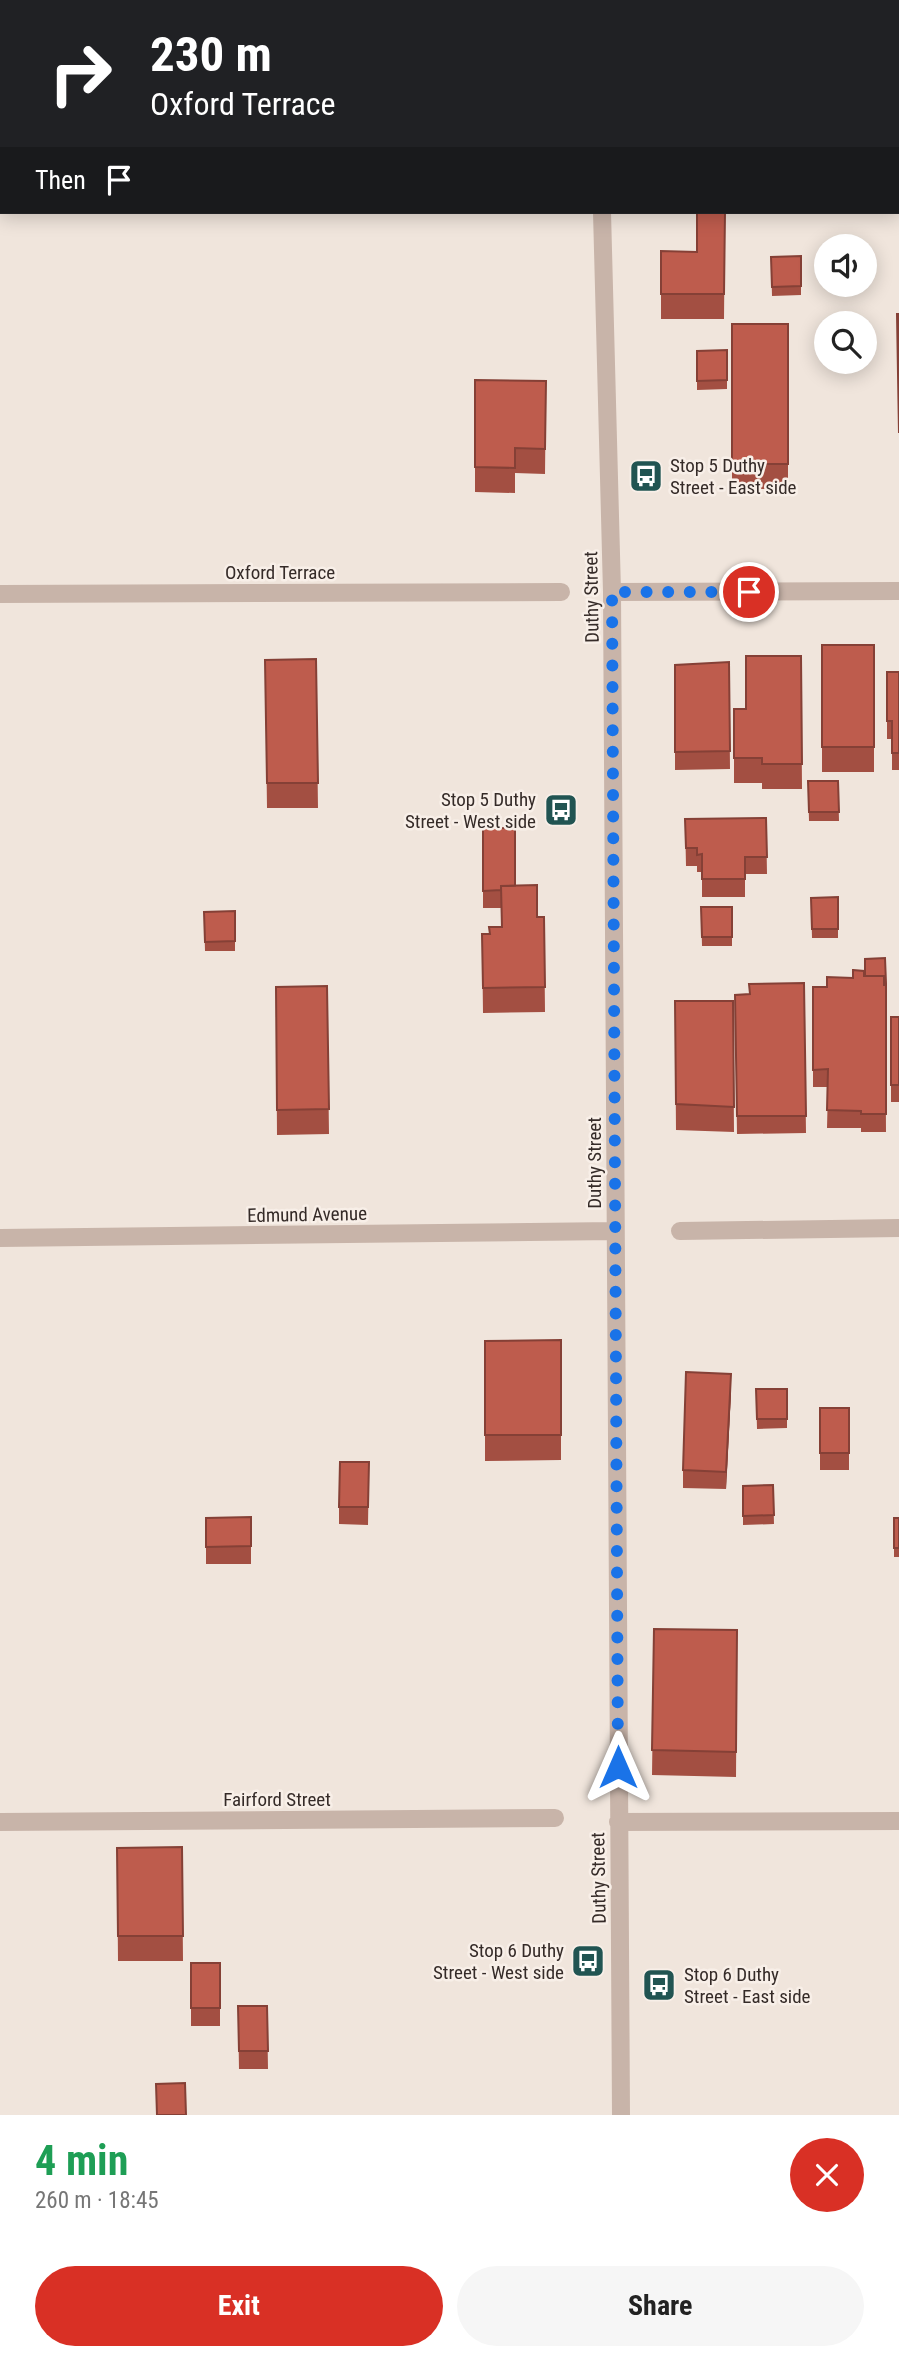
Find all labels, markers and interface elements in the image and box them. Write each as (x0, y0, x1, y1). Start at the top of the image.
text: 230 m (150, 26, 272, 83)
icon: right (35, 28, 126, 119)
text: Oxford Terrace (150, 85, 336, 123)
icon: arrive (100, 161, 138, 199)
text: Then (35, 165, 86, 195)
map controls (814, 234, 877, 374)
button: sound (814, 234, 877, 297)
button: search (814, 311, 877, 374)
place label: Stop 5 Duthy Street - East side (670, 454, 797, 499)
bus stop icon: Stop 5 Duthy Street - East side (627, 457, 665, 495)
street label: Duthy Street (579, 551, 604, 643)
street label: Oxford Terrace (225, 561, 335, 584)
pin (719, 562, 779, 622)
icon: arrive (730, 573, 768, 611)
place label: Stop 5 Duthy Street - West side (405, 788, 536, 833)
bus stop icon: Stop 5 Duthy Street - West side (542, 791, 580, 829)
street label: Duthy Street (583, 1117, 606, 1209)
street label: Edmund Avenue (247, 1202, 367, 1227)
position arrow (581, 1730, 655, 1804)
street label: Fairford Street (223, 1788, 331, 1811)
street label: Duthy Street (586, 1832, 611, 1924)
place label: Stop 6 Duthy Street - West side (433, 1939, 564, 1984)
bus stop icon: Stop 6 Duthy Street - West side (569, 1942, 607, 1980)
place label: Stop 6 Duthy Street - East side (684, 1963, 811, 2008)
bus stop icon: Stop 6 Duthy Street - East side (640, 1966, 678, 2004)
text: 4 min (35, 2136, 128, 2185)
button: close (790, 2138, 864, 2212)
text: 260 m · 18:45 (35, 2187, 159, 2214)
button: Exit (35, 2266, 443, 2346)
button: Share (457, 2266, 864, 2346)

